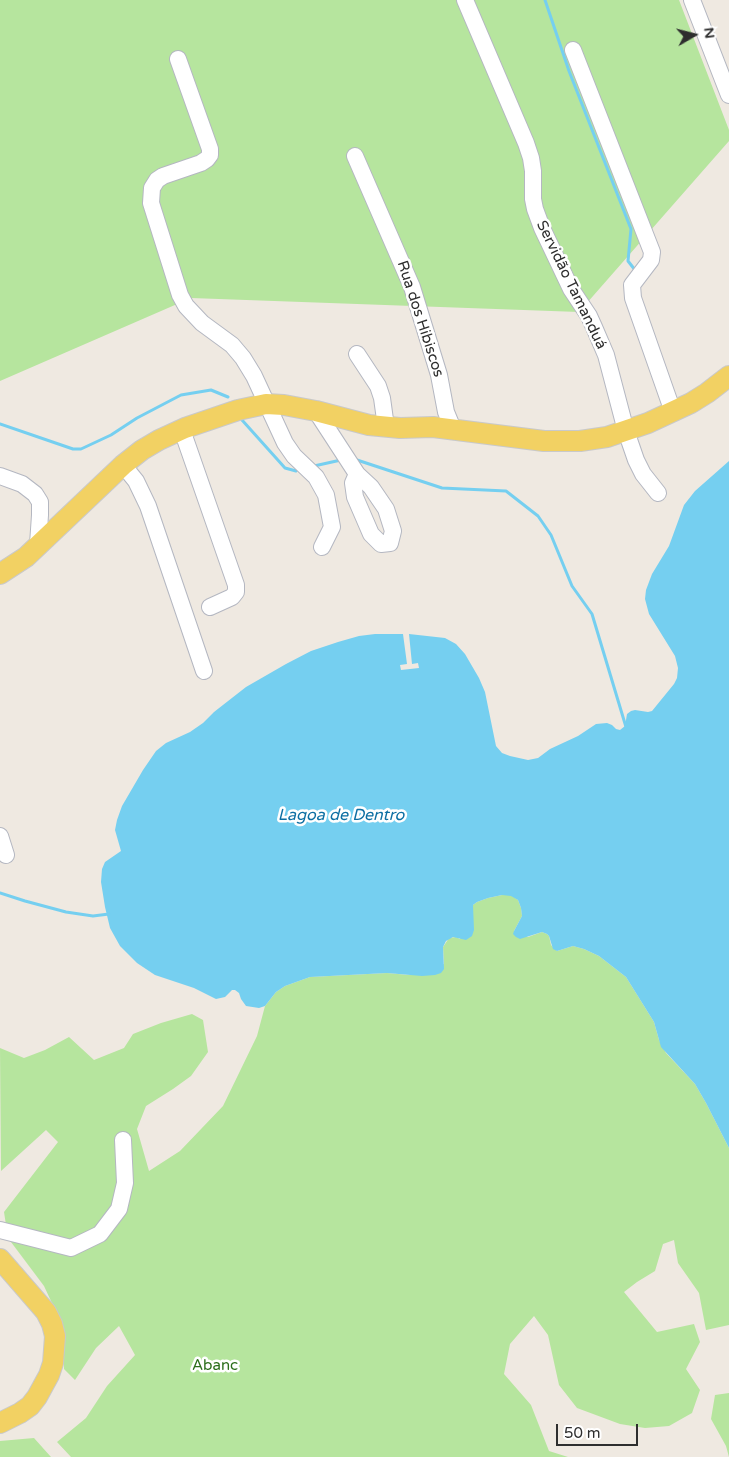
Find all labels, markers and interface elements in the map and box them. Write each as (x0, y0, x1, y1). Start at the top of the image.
north arrow (669, 10, 719, 60)
text: N (700, 26, 719, 40)
street label: Servidão Tamanduá (532, 218, 610, 352)
street label: Rua dos Hibiscos (393, 258, 447, 380)
water label: Lagoa de Dentro (278, 806, 404, 826)
park label: Abanc (192, 1357, 238, 1375)
scale bar (559, 1414, 642, 1446)
text: 50 m (564, 1424, 601, 1442)

